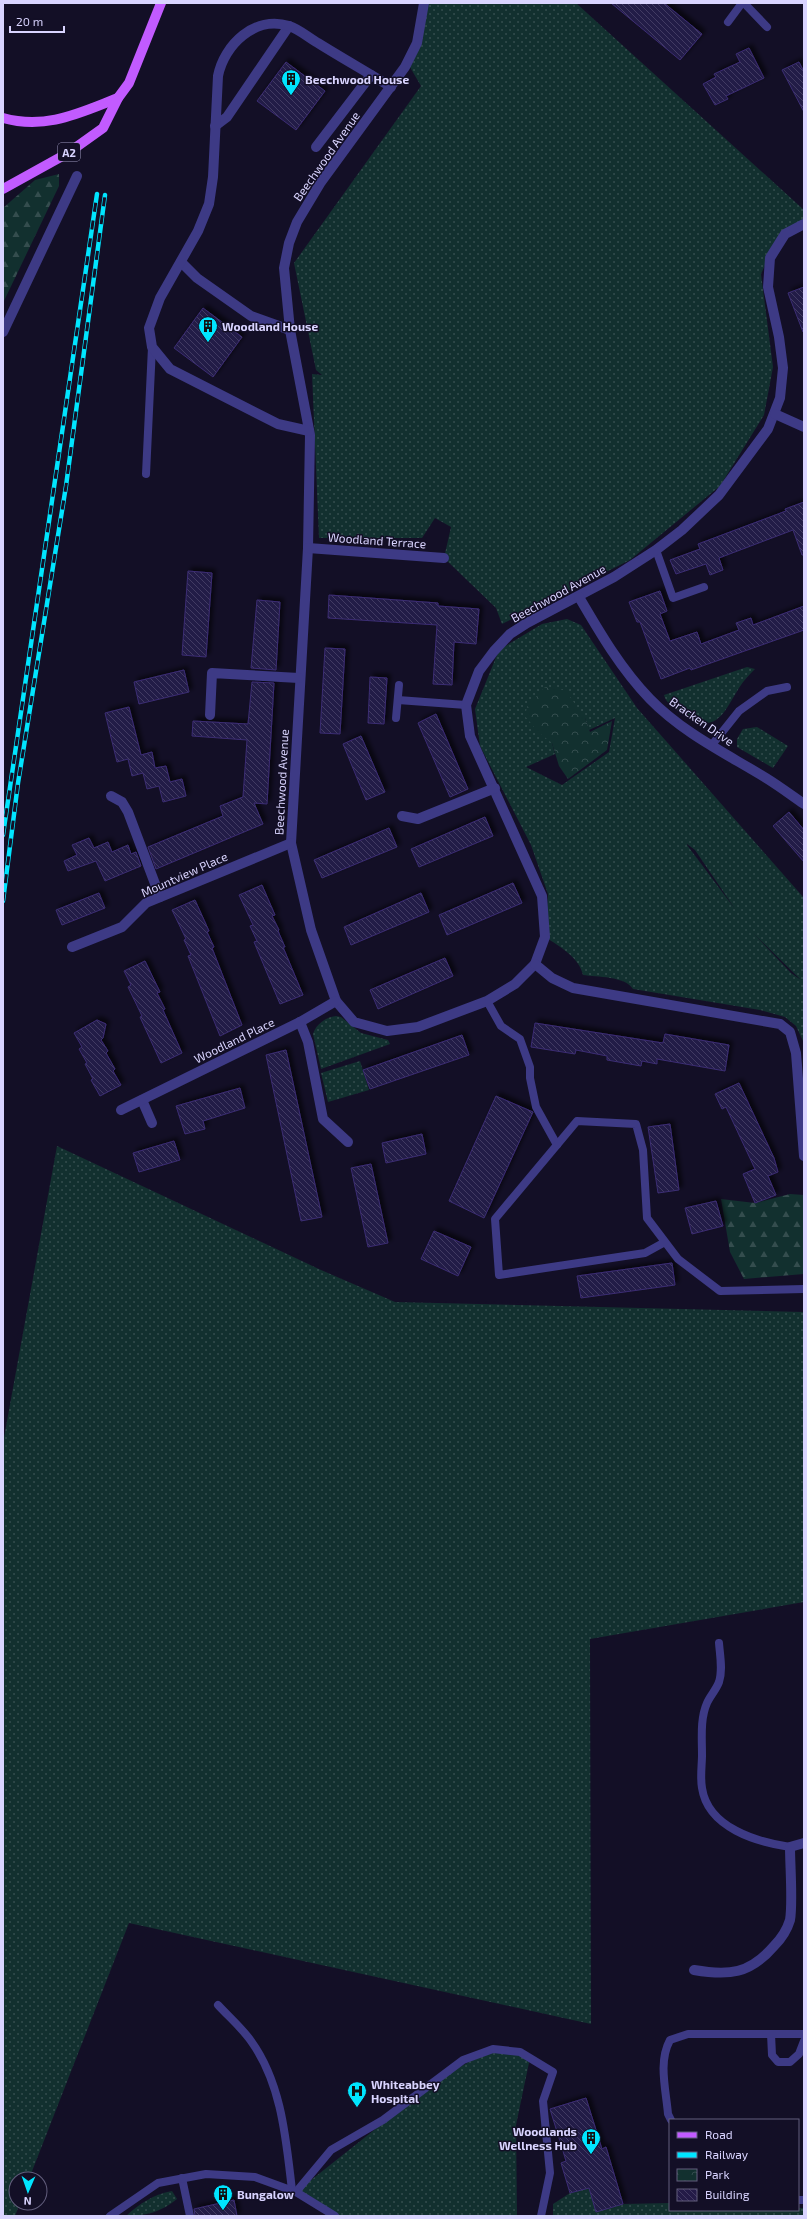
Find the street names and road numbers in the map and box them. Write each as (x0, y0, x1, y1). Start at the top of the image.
street label: Beechwood Avenue (290, 109, 362, 203)
road number: A2 (58, 143, 80, 161)
street label: Woodland Terrace (327, 530, 427, 550)
street label: Beechwood Avenue (508, 561, 608, 625)
street label: Bracken Drive (667, 694, 737, 748)
street label: Beechwood Avenue (271, 729, 291, 835)
street label: Mountview Place (139, 849, 229, 899)
street label: Woodland Place (191, 1014, 277, 1066)

